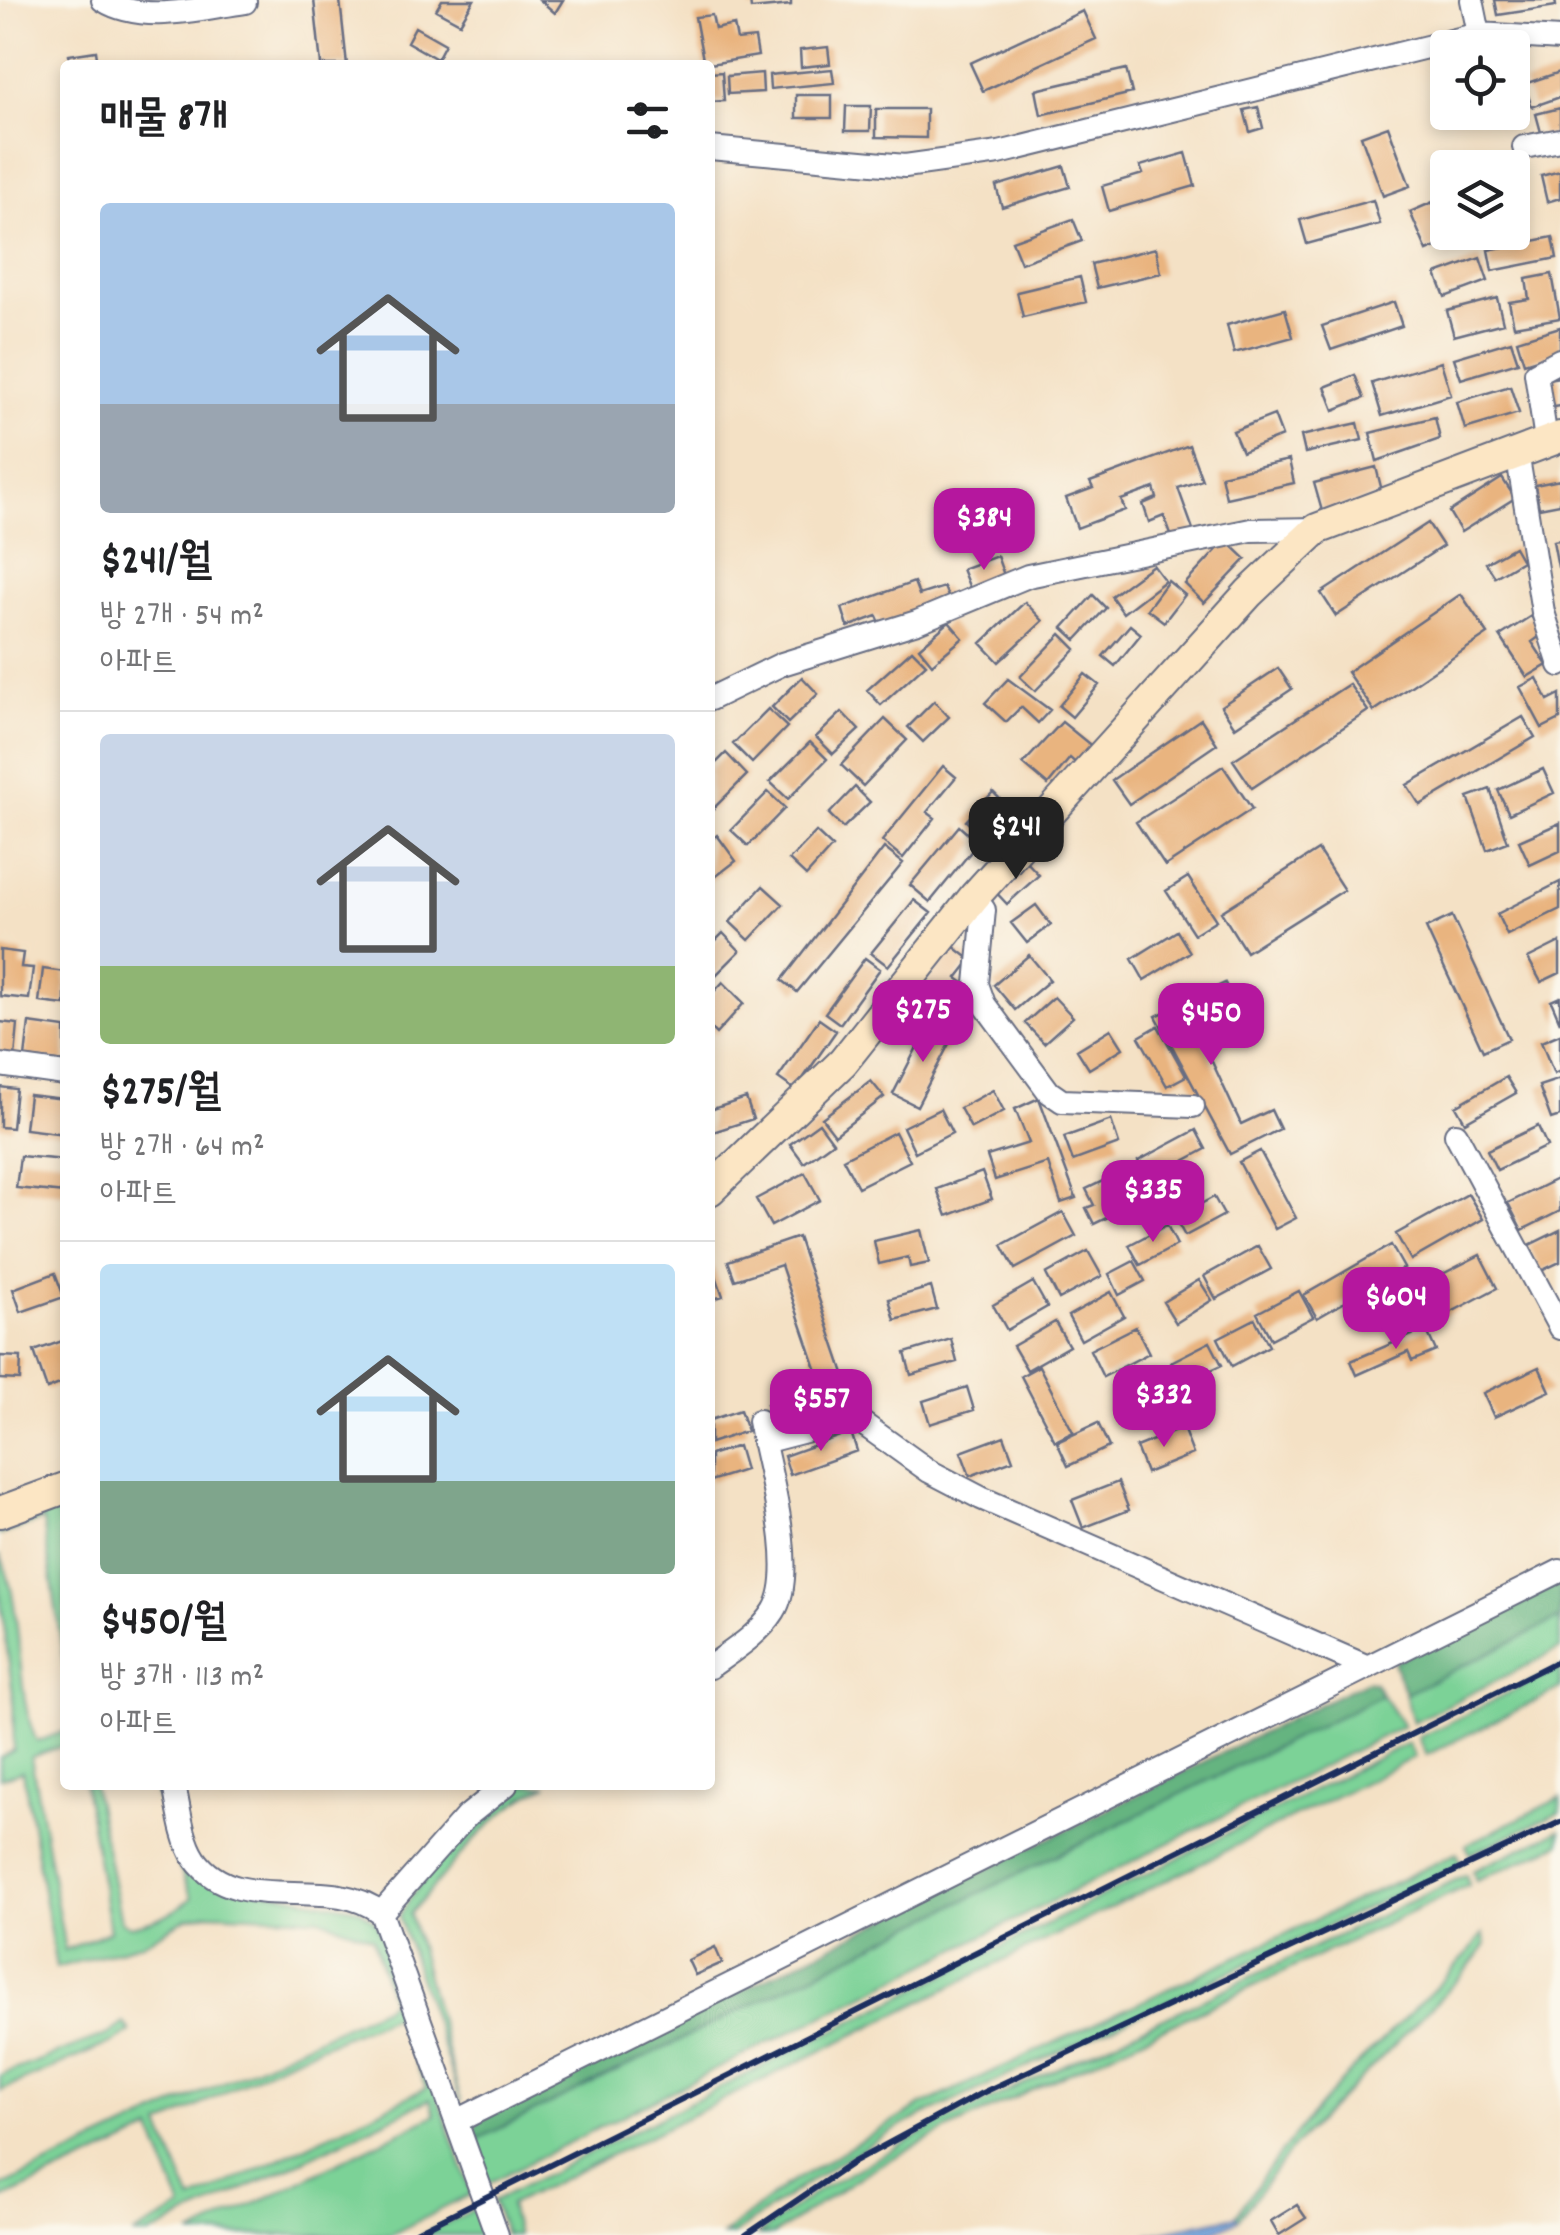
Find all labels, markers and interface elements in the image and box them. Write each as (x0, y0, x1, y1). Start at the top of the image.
map controls (1430, 30, 1530, 250)
button: locate (1430, 30, 1530, 130)
text: 매물 8개 (100, 91, 228, 151)
icon: filters (620, 93, 675, 148)
button: layers (1430, 150, 1530, 250)
icon: home (298, 268, 478, 448)
pin: $384 (925, 488, 1043, 573)
text: $384 (956, 497, 1012, 543)
text: $241/월 (100, 534, 212, 594)
text: 방 2개 · 54 m² (100, 595, 264, 641)
text: 아파트 (100, 642, 177, 688)
pin: $241 (957, 797, 1075, 882)
icon: home (298, 799, 478, 979)
text: $241 (991, 806, 1041, 852)
pin: $275 (864, 980, 982, 1065)
pin: $450 (1152, 983, 1270, 1068)
text: $275 (894, 989, 952, 1035)
text: $450 (1180, 992, 1242, 1038)
text: $275/월 (100, 1065, 221, 1125)
text: 방 2개 · 64 m² (100, 1126, 265, 1172)
pin: $335 (1094, 1160, 1212, 1245)
text: $335 (1123, 1169, 1183, 1215)
text: 아파트 (100, 1173, 177, 1219)
pin: $604 (1337, 1267, 1455, 1352)
text: $604 (1365, 1276, 1427, 1322)
icon: home (298, 1329, 478, 1509)
pin: $332 (1105, 1365, 1223, 1450)
pin: $557 (762, 1369, 880, 1454)
text: $332 (1135, 1374, 1193, 1420)
text: $557 (792, 1378, 850, 1424)
text: $450/월 (100, 1595, 227, 1655)
text: 방 3개 · 113 m² (100, 1656, 264, 1702)
text: 아파트 (100, 1703, 177, 1749)

